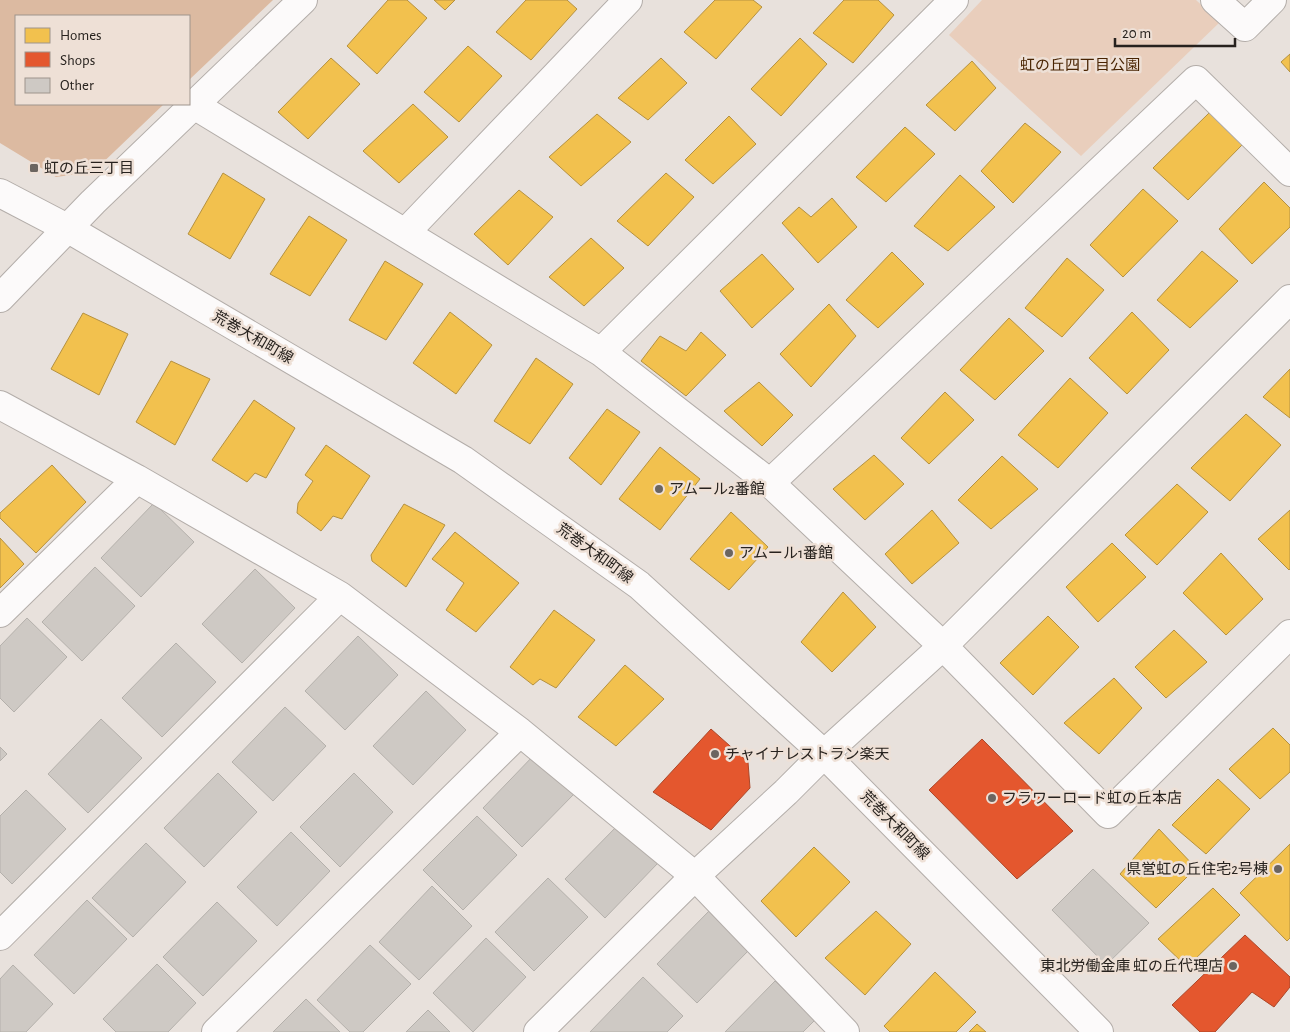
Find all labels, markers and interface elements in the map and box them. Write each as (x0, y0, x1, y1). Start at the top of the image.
legend (15, 15, 190, 105)
scale bar (1115, 15, 1235, 47)
text: 20 m (1122, 26, 1151, 41)
text: Homes (60, 28, 102, 43)
text: Shops (60, 53, 95, 68)
park label: 虹の丘四丁目公園 (1020, 57, 1140, 73)
text: Other (60, 78, 94, 93)
place label: 虹の丘三丁目 (44, 160, 134, 176)
marker: 虹の丘三丁目 (28, 162, 40, 174)
street label: 荒巻大和町線 (210, 308, 296, 366)
place label: アムール2番館 (669, 481, 765, 497)
marker: アムール2番館 (653, 483, 665, 495)
street label: 荒巻大和町線 (554, 520, 636, 586)
place label: アムール1番館 (739, 545, 833, 561)
marker: アムール1番館 (723, 547, 735, 559)
place label: チャイナレストラン楽天 (725, 746, 890, 762)
marker: チャイナレストラン楽天 (709, 748, 721, 760)
street label: 荒巻大和町線 (858, 788, 932, 862)
place label: フラワーロード虹の丘本店 (1002, 790, 1182, 806)
marker: フラワーロード虹の丘本店 (986, 792, 998, 804)
place label: 県営虹の丘住宅2号棟 (1126, 860, 1268, 877)
marker: 県営虹の丘住宅2号棟 (1272, 863, 1284, 875)
place label: 東北労働金庫 虹の丘代理店 (1041, 957, 1223, 974)
marker: 東北労働金庫 虹の丘代理店 (1227, 960, 1239, 972)

